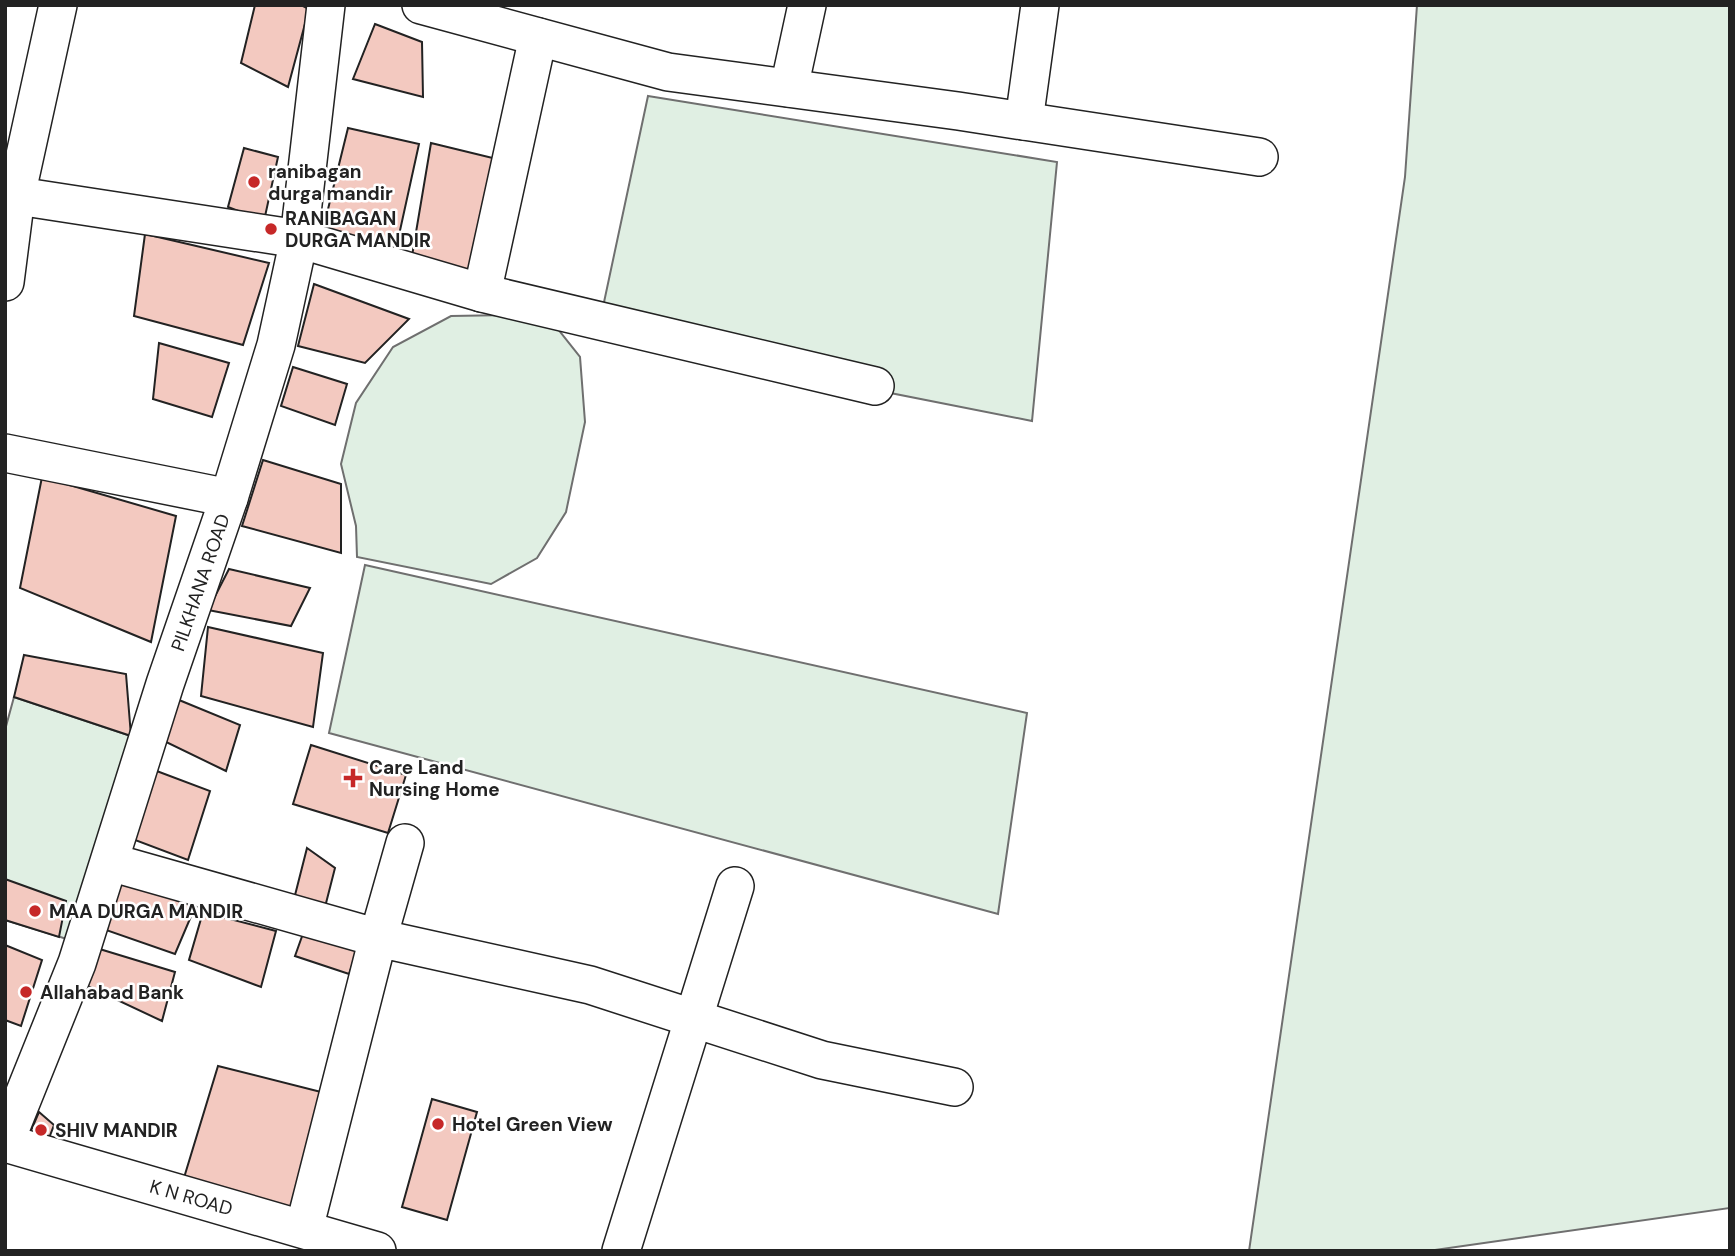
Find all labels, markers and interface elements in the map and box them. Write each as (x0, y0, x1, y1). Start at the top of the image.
place label: ranibagan durga mandir (268, 159, 393, 206)
marker: ranibagan durga mandir (246, 174, 262, 190)
place label: RANIBAGAN DURGA MANDIR (285, 206, 431, 253)
marker: RANIBAGAN DURGA MANDIR (263, 221, 279, 237)
street label: PILKHANA ROAD (165, 510, 235, 654)
place label: Care Land Nursing Home (369, 755, 500, 802)
marker: Care Land Nursing Home (343, 768, 363, 788)
place label: MAA DURGA MANDIR (49, 899, 243, 924)
marker: MAA DURGA MANDIR (27, 903, 43, 919)
place label: Allahabad Bank (40, 980, 184, 1005)
marker: Allahabad Bank (18, 984, 34, 1000)
place label: Hotel Green View (452, 1112, 613, 1137)
marker: Hotel Green View (430, 1116, 446, 1132)
place label: SHIV MANDIR (55, 1118, 178, 1143)
marker: SHIV MANDIR (33, 1122, 49, 1138)
street label: K N ROAD (147, 1173, 236, 1221)

